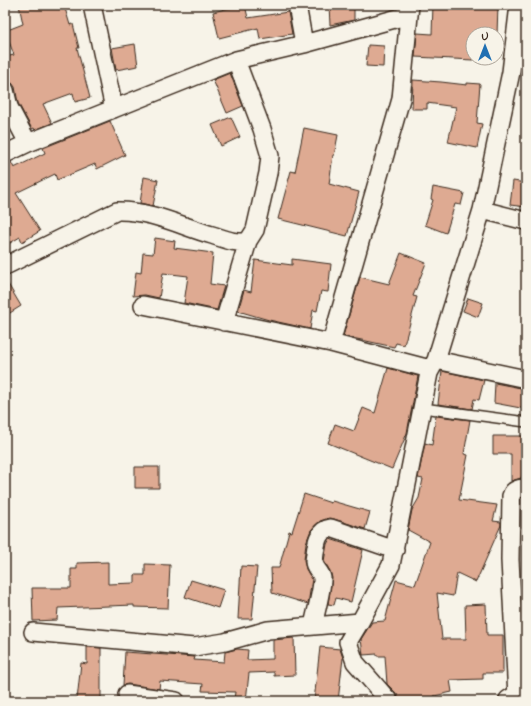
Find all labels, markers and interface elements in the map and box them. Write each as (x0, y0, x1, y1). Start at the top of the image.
north arrow (465, 26, 505, 66)
text: U (481, 30, 489, 44)

